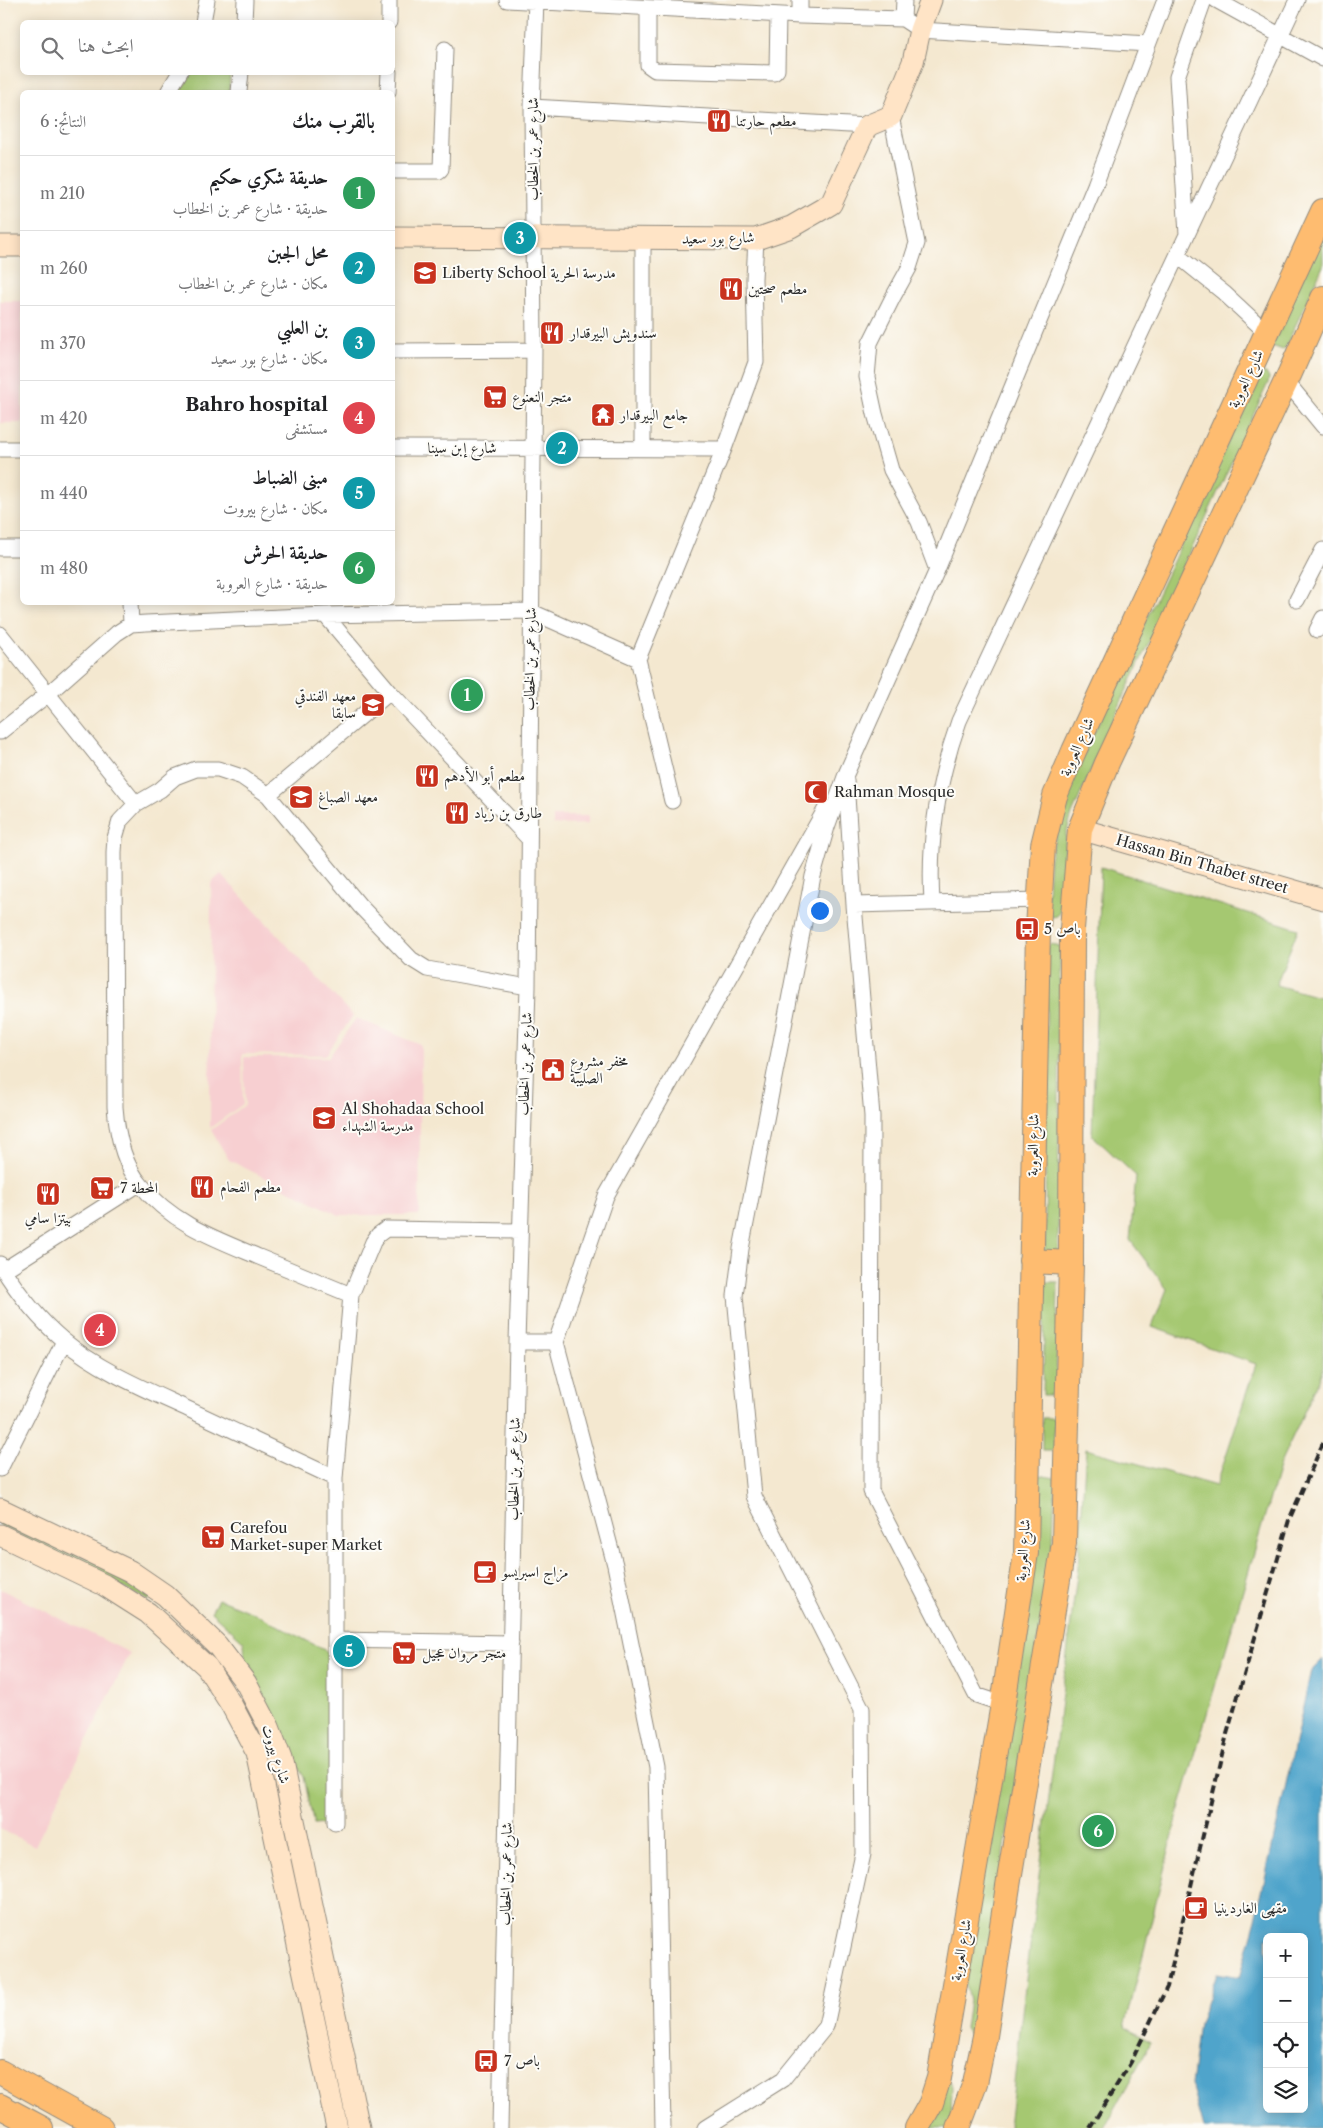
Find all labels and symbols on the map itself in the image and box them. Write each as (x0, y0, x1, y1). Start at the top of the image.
street label: شارع عمر بن الخطاب (523, 97, 546, 201)
restaurant icon: مطعم حارتنا (706, 108, 732, 134)
place label: مطعم حارتنا (736, 111, 797, 135)
pin: 3 (504, 219, 536, 257)
street label: شارع بور سعيد (681, 227, 755, 252)
school or university icon: Liberty School مدرسة الحرية (412, 260, 438, 286)
place label: Liberty School مدرسة الحرية (442, 263, 616, 283)
restaurant icon: مطعم صحتين (718, 276, 744, 302)
place label: مطعم صحتين (748, 279, 807, 303)
restaurant icon: سندويش البيرقدار (539, 320, 565, 346)
place label: سندويش البيرقدار (568, 323, 657, 343)
street label: شارع العروبة (1224, 347, 1271, 413)
supermarket icon: متجر النعنوع (482, 384, 508, 410)
place label: متجر النعنوع (512, 387, 572, 410)
temple icon: جامع البيرقدار (590, 402, 616, 428)
place label: جامع البيرقدار (618, 405, 688, 429)
pin: 2 (546, 429, 578, 467)
street label: شارع إبن سينا (427, 438, 497, 461)
street label: شارع عمر بن الخطاب (519, 607, 544, 711)
pin: 1 (451, 676, 483, 714)
place label: معهد الفندقي سابقا (295, 686, 356, 722)
school or university icon: معهد الفندقي سابقا (360, 692, 386, 718)
street label: شارع العروبة (1055, 714, 1102, 781)
restaurant icon: مطعم أبو الأدهم (414, 763, 440, 789)
place label: مطعم أبو الأدهم (444, 765, 525, 790)
mosque icon: Rahman Mosque (803, 779, 829, 805)
place label: Rahman Mosque (834, 782, 955, 801)
school or university icon: معهد الصباغ (288, 784, 314, 810)
place label: معهد الصباغ (318, 787, 378, 810)
restaurant icon: طارق بن زياد (444, 800, 470, 826)
place label: طارق بن زياد (474, 803, 542, 822)
street label: Hassan Bin Thabet street (1114, 830, 1291, 897)
your location (807, 898, 833, 924)
bus stop icon: باص 5 (1014, 916, 1040, 942)
place label: باص 5 (1044, 919, 1081, 938)
street label: شارع عمر بن الخطاب (513, 1012, 540, 1116)
place label: مخفر مشروع الصليبة (570, 1051, 628, 1087)
public building icon: مخفر مشروع الصليبة (540, 1057, 566, 1083)
place label: Al Shohadaa School مدرسة الشهداء (341, 1099, 485, 1136)
school or university icon: Al Shohadaa School مدرسة الشهداء (311, 1105, 337, 1131)
street label: شارع العروبة (1022, 1114, 1047, 1176)
restaurant icon: مطعم الفحام (189, 1174, 215, 1200)
supermarket icon: المحطة 7 (89, 1175, 115, 1201)
place label: مطعم الفحام (220, 1177, 281, 1201)
place label: المحطة 7 (120, 1178, 158, 1197)
restaurant icon: بيتزا سامي (35, 1181, 61, 1207)
place label: بيتزا سامي (25, 1208, 71, 1230)
pin: 4 (84, 1311, 116, 1349)
street label: شارع عمر بن الخطاب (503, 1417, 528, 1521)
place label: Carefou Market-super Market (230, 1518, 383, 1554)
street label: شارع العروبة (1011, 1518, 1038, 1582)
supermarket icon: Carefou Market-super Market (200, 1524, 226, 1550)
cafe icon: مزاج اسبريسو (472, 1559, 498, 1585)
place label: مزاج اسبريسو (500, 1562, 569, 1585)
pin: 5 (333, 1632, 365, 1670)
supermarket icon: متجر مروان عجيل (391, 1640, 417, 1666)
place label: متجر مروان عجيل (422, 1643, 506, 1664)
street label: شارع بيروت (254, 1722, 295, 1787)
pin: 6 (1082, 1812, 1114, 1850)
street label: شارع عمر بن الخطاب (495, 1822, 520, 1926)
cafe icon: مقهى الغاردينيا (1183, 1895, 1209, 1921)
place label: مقهى الغاردينيا (1214, 1898, 1287, 1919)
street label: شارع العروبة (946, 1918, 979, 1983)
bus stop icon: باص 7 (473, 2048, 499, 2074)
place label: باص 7 (504, 2051, 540, 2070)

